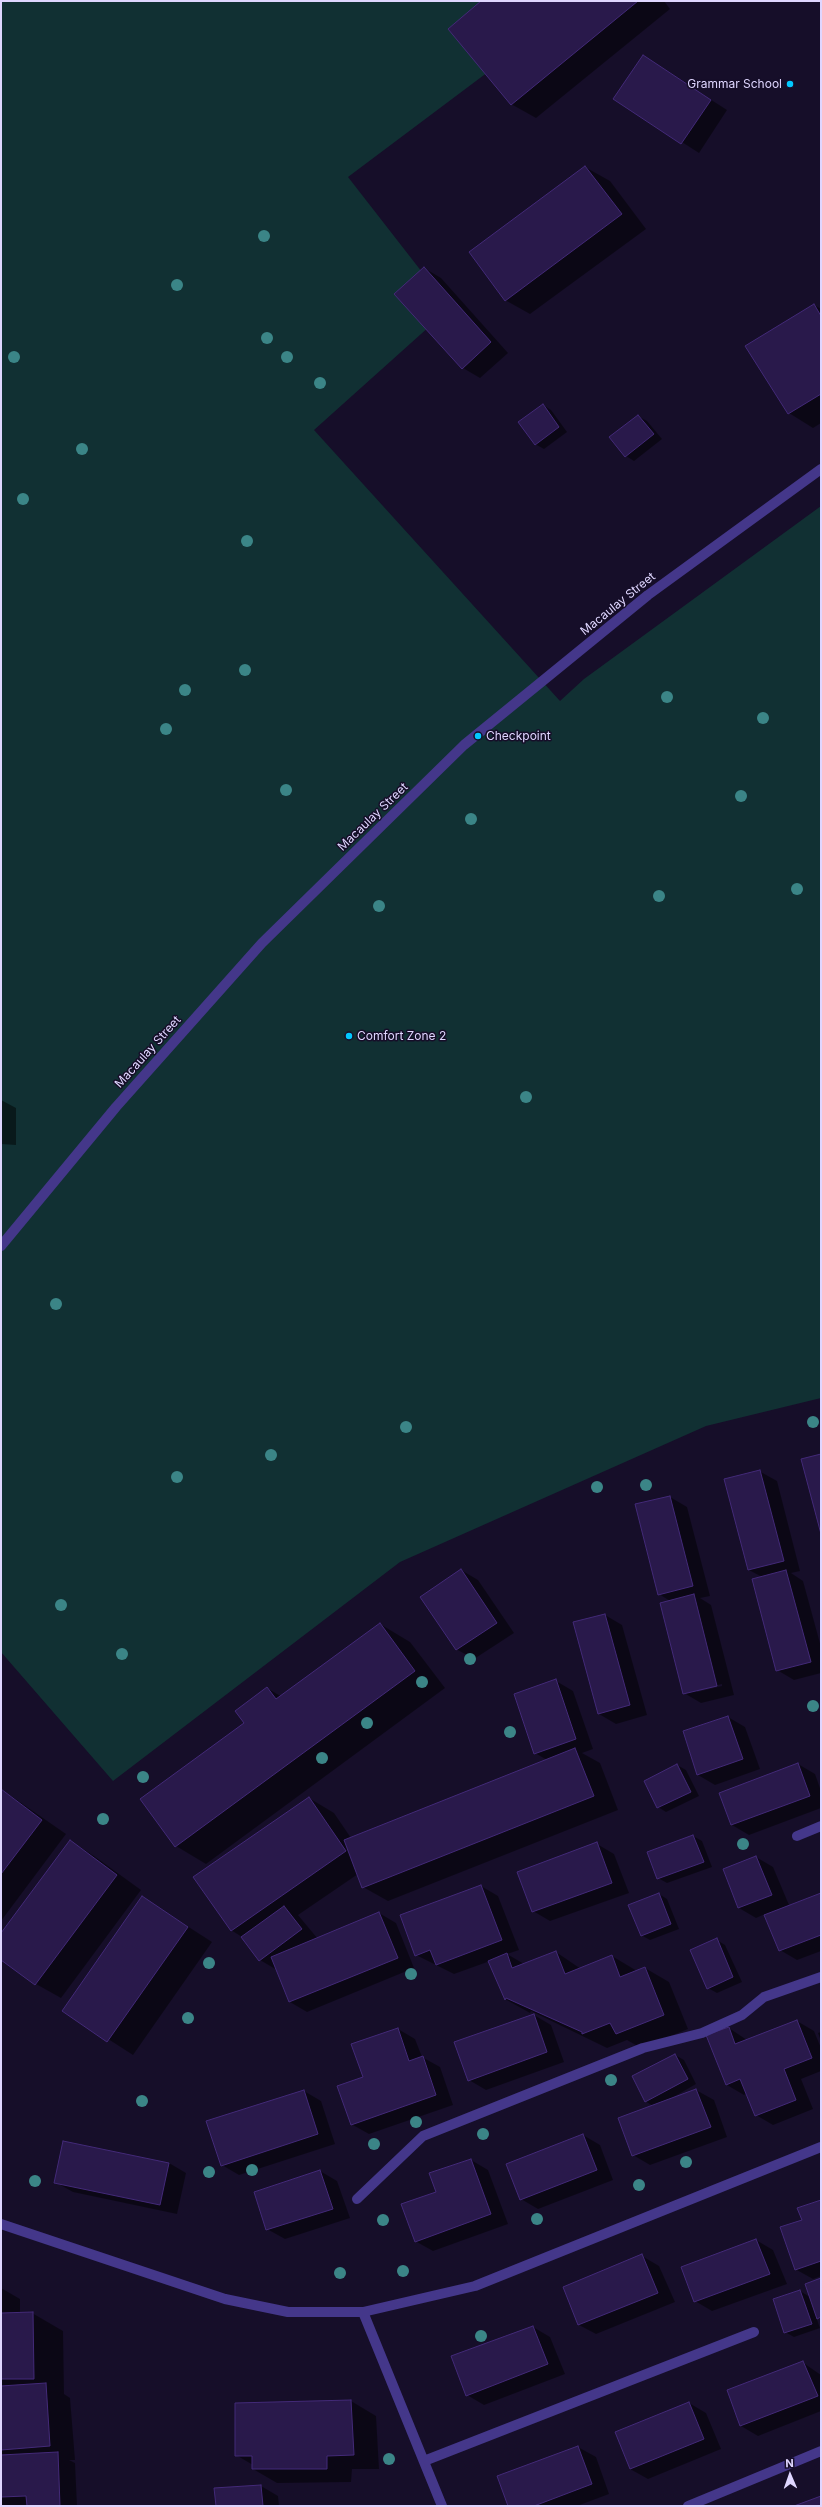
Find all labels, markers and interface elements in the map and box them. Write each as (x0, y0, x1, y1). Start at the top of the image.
place label: Grammar School (687, 77, 782, 91)
marker: Grammar School (785, 79, 795, 89)
street label: Macaulay Street (578, 570, 658, 638)
place label: Checkpoint (486, 729, 551, 743)
marker: Checkpoint (473, 731, 483, 741)
street label: Macaulay Street (335, 780, 411, 854)
street label: Macaulay Street (112, 1013, 184, 1091)
place label: Comfort Zone 2 (357, 1029, 446, 1043)
marker: Comfort Zone 2 (344, 1031, 354, 1041)
north arrow (770, 2455, 810, 2495)
text: N (785, 2456, 794, 2470)

